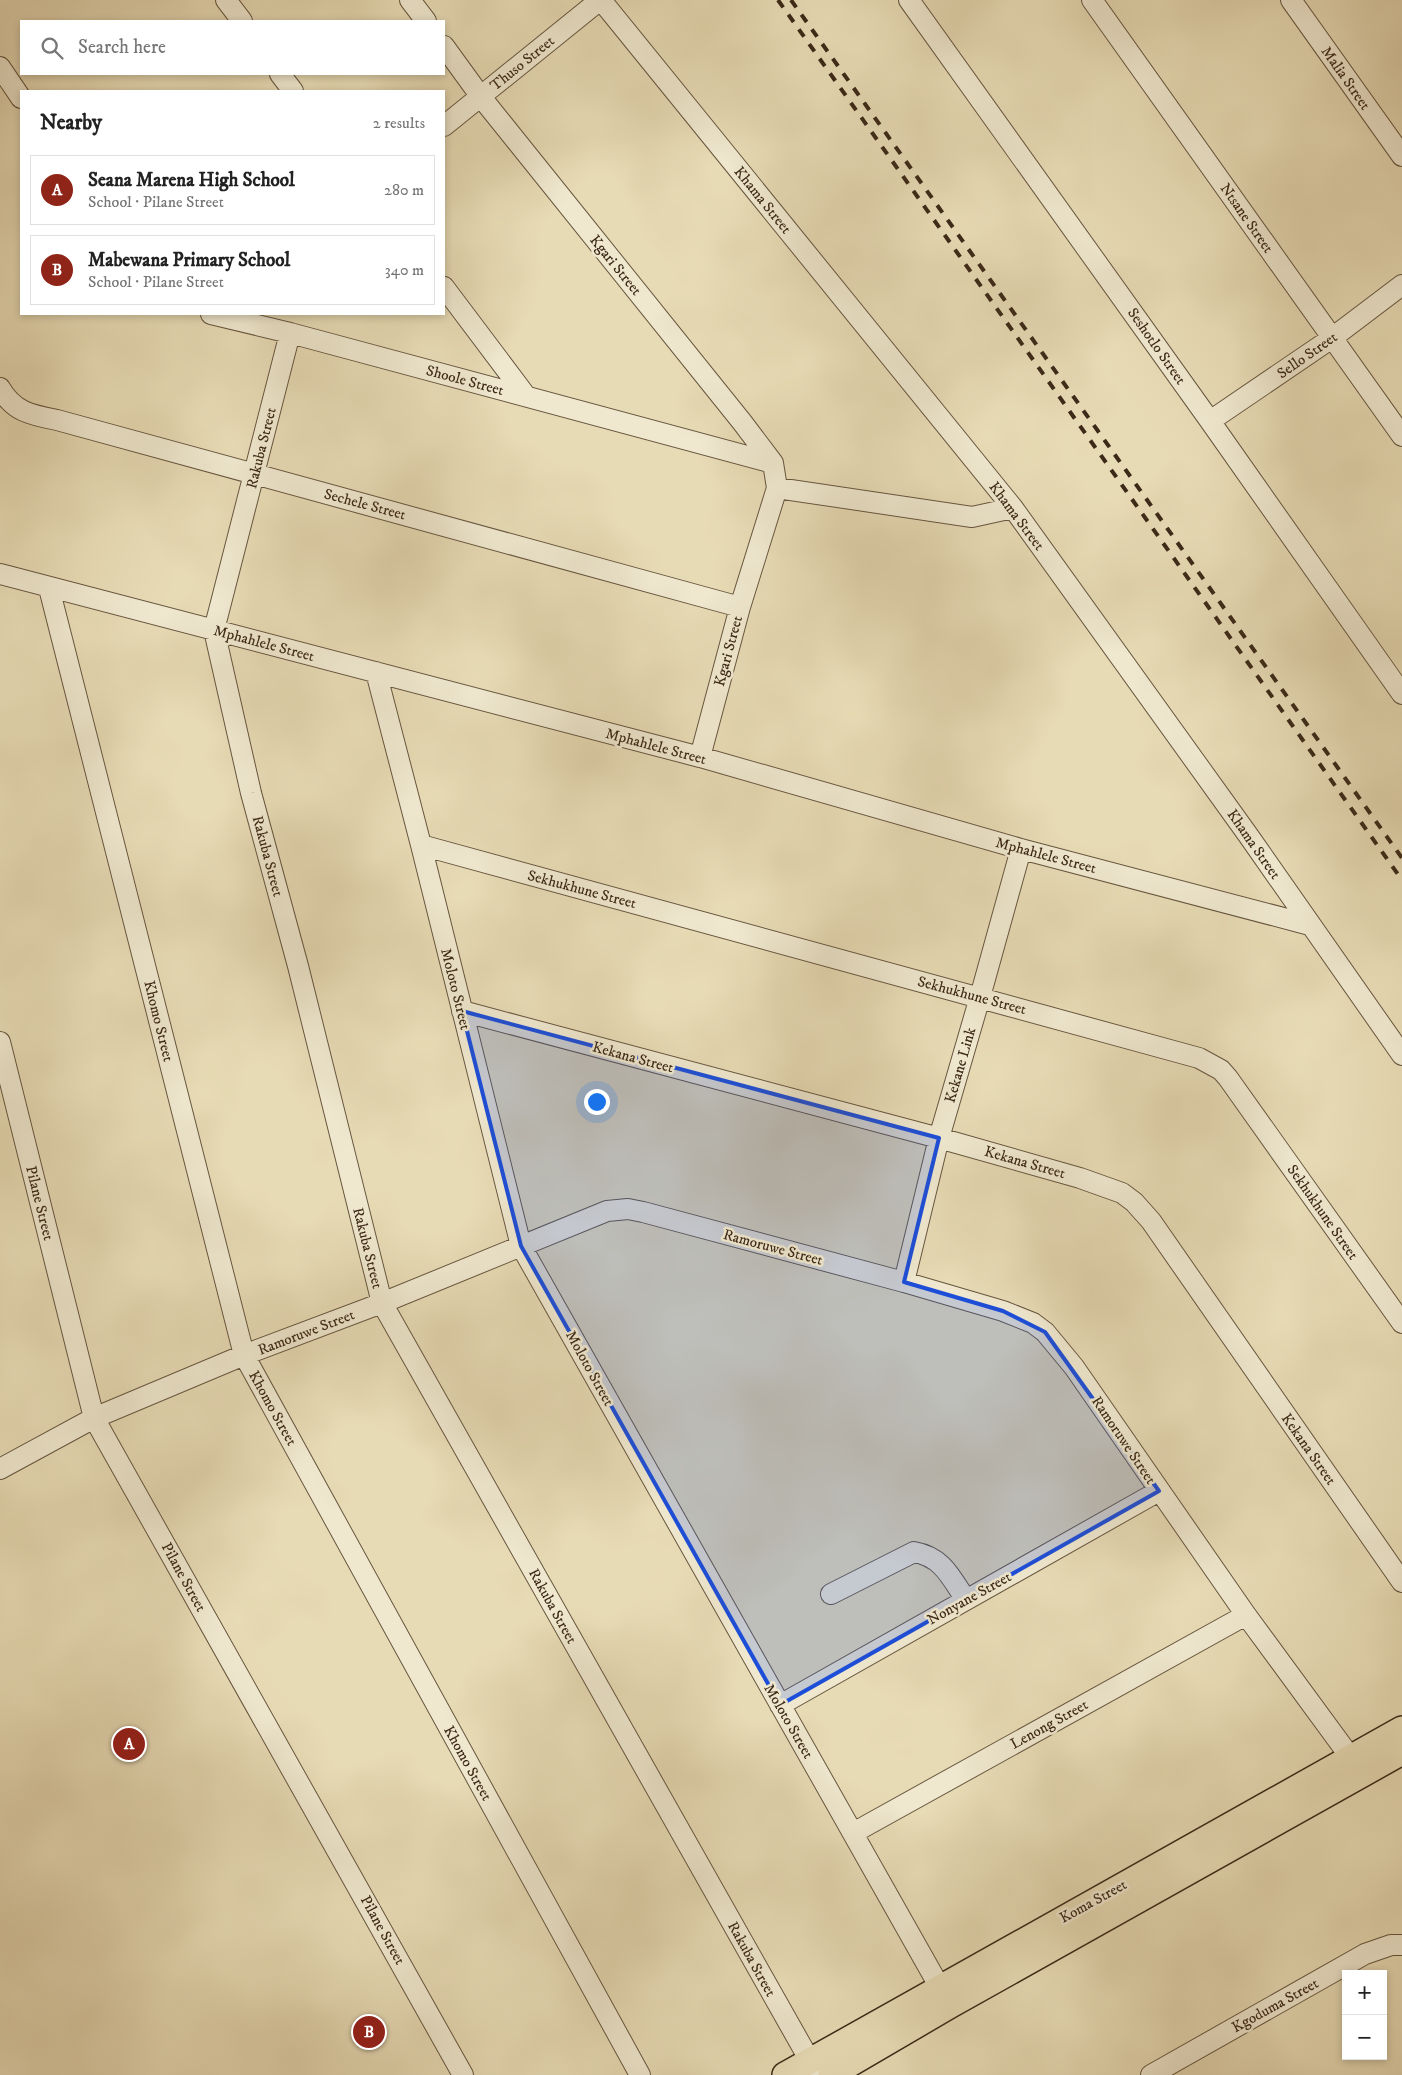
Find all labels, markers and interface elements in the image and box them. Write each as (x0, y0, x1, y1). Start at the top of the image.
search box (20, 20, 445, 75)
street label: Thuso Street (486, 32, 559, 95)
icon: search (38, 34, 66, 62)
text: Search here (78, 36, 166, 59)
street label: Malia Street (1317, 43, 1375, 114)
text: Nearby (40, 110, 102, 136)
text: 2 results (373, 113, 425, 133)
street label: Khama Street (730, 163, 796, 238)
text: Seana Marena High School (88, 169, 295, 192)
text: A (52, 180, 62, 200)
text: 280 m (384, 180, 424, 200)
street label: Ntsane Street (1216, 180, 1278, 257)
text: School · Pilane Street (88, 192, 224, 212)
street label: Kgari Street (585, 231, 646, 300)
text: Mabewana Primary School (88, 249, 290, 272)
text: B (52, 260, 62, 280)
text: 340 m (385, 260, 424, 280)
text: School · Pilane Street (88, 272, 224, 292)
street label: Seshotlo Street (1123, 304, 1190, 389)
street label: Sello Street (1274, 328, 1341, 383)
street label: Shoole Street (424, 361, 506, 400)
street label: Rakuba Street (242, 405, 281, 491)
street label: Khama Street (985, 478, 1049, 555)
street label: Sechele Street (322, 484, 408, 525)
street label: Kgari Street (710, 614, 747, 689)
street label: Mphahlele Street (212, 621, 316, 666)
street label: Mphahlele Street (604, 724, 708, 769)
street label: Khama Street (1223, 806, 1285, 883)
street label: Rakuba Street (248, 814, 287, 899)
street label: Mphahlele Street (994, 833, 1098, 878)
street label: Sekhukhune Street (525, 866, 638, 913)
street label: Moloto Street (436, 946, 475, 1032)
street label: Sekhukhune Street (915, 972, 1028, 1019)
street label: Khomo Street (139, 979, 178, 1064)
street label: Kekane Link (941, 1025, 980, 1105)
street label: Kekana Street (590, 1038, 676, 1077)
your location (584, 1089, 610, 1115)
street label: Kekana Street (982, 1142, 1068, 1183)
street label: Sekhukhune Street (1283, 1161, 1363, 1264)
street label: Pilane Street (21, 1164, 58, 1243)
street label: Rakuba Street (348, 1206, 387, 1291)
street label: Ramoruwe Street (721, 1225, 825, 1270)
street label: Ramoruwe Street (255, 1305, 357, 1360)
street label: Moloto Street (561, 1327, 618, 1409)
street label: Khomo Street (244, 1367, 301, 1449)
street label: Ramoruwe Street (1087, 1393, 1160, 1488)
street label: Kekana Street (1277, 1410, 1340, 1489)
street label: Pilane Street (157, 1539, 210, 1615)
street label: Rakuba Street (524, 1565, 581, 1647)
street label: Nonyane Street (924, 1567, 1015, 1629)
street label: Moloto Street (760, 1680, 818, 1762)
street label: Lenong Street (1007, 1695, 1092, 1754)
street label: Khomo Street (439, 1722, 496, 1804)
pin: A (113, 1725, 145, 1763)
street label: Koma Street (1056, 1875, 1130, 1928)
street label: Pilane Street (356, 1892, 409, 1968)
street label: Rakuba Street (723, 1918, 780, 2000)
map controls (1342, 1970, 1387, 2060)
button: + (1342, 1970, 1387, 2015)
street label: Kgoduma Street (1229, 1974, 1322, 2037)
pin: B (353, 2013, 385, 2051)
button: − (1342, 2015, 1387, 2060)

